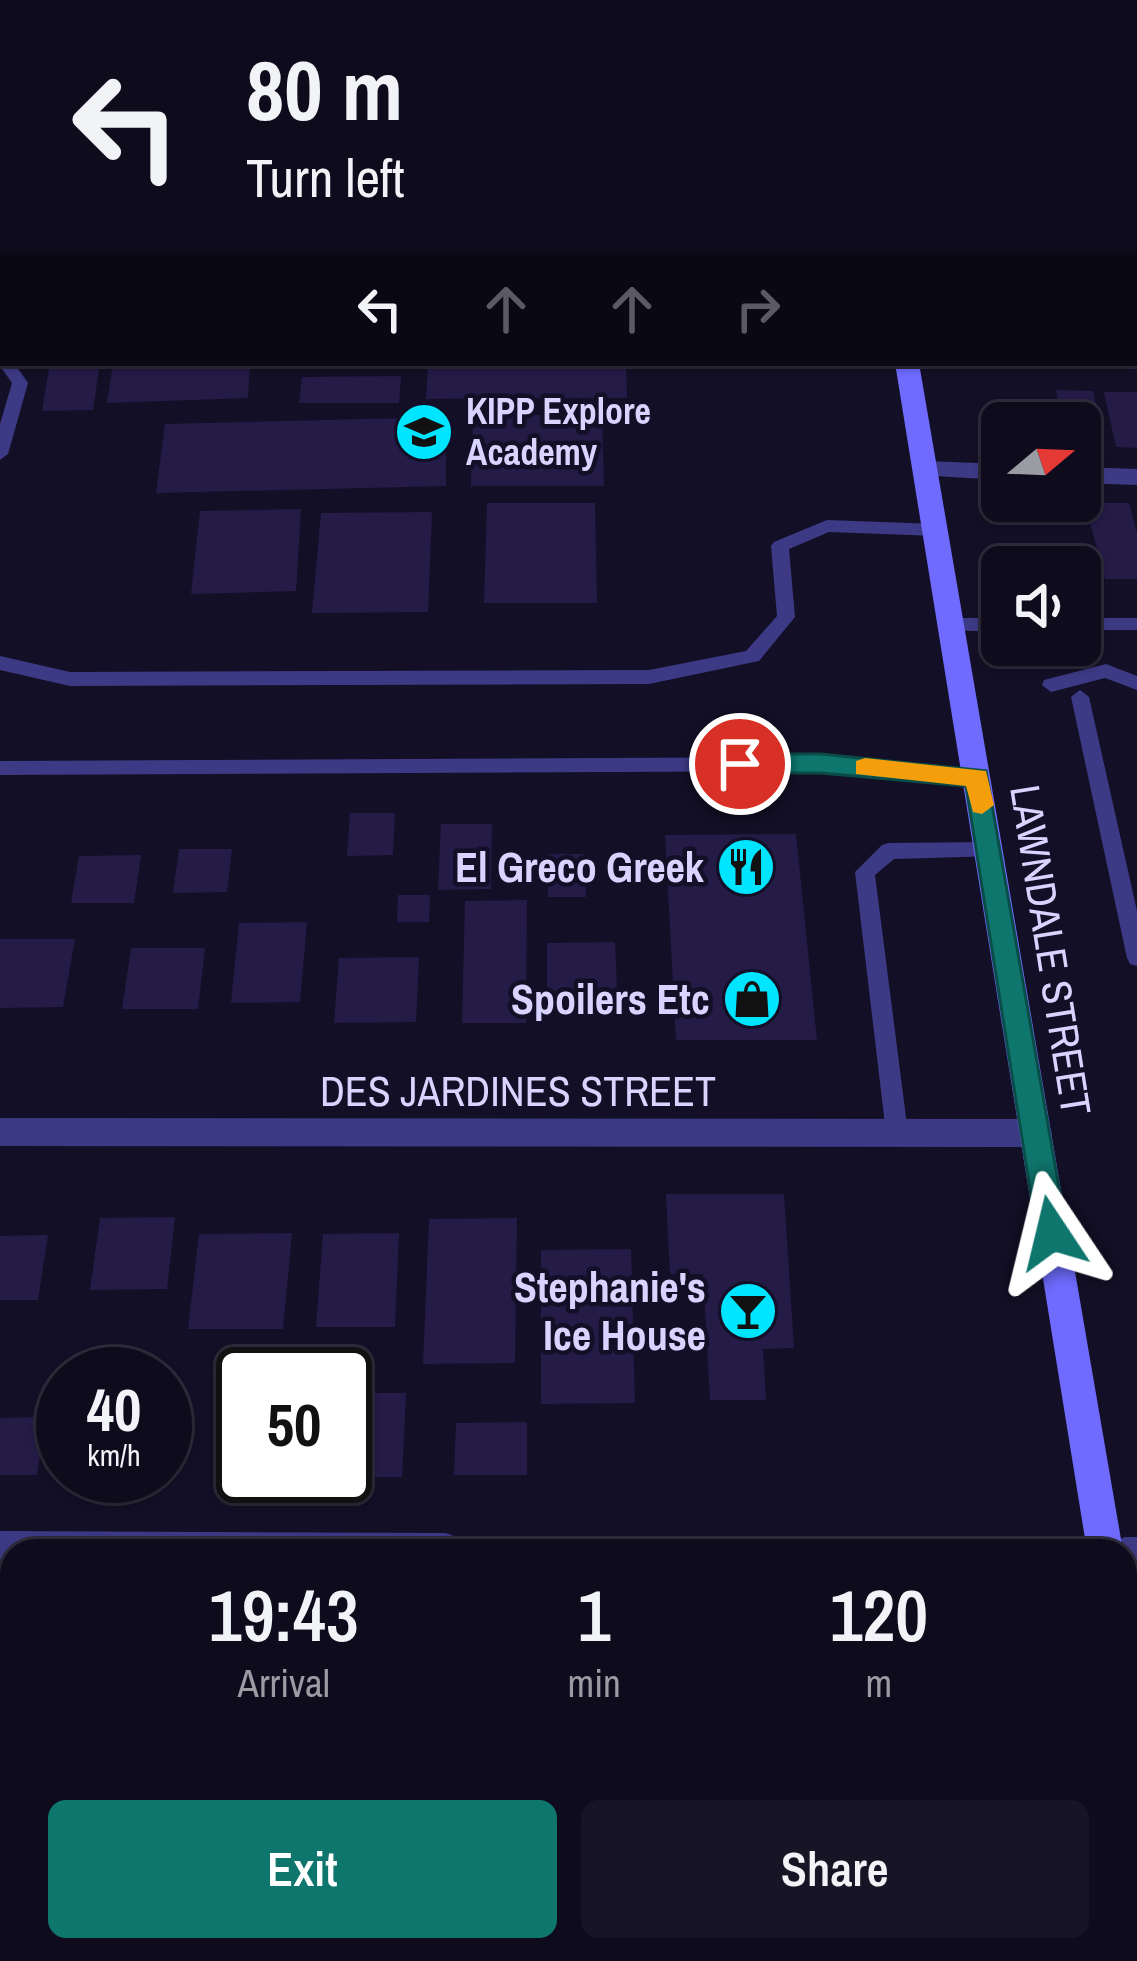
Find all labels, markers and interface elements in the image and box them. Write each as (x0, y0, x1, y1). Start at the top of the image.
text: 80 m (246, 33, 403, 146)
icon: left (48, 48, 204, 204)
text: Turn left (246, 141, 405, 214)
icon: left (347, 276, 413, 342)
icon: ahead (473, 276, 539, 342)
icon: ahead (599, 276, 665, 342)
icon: right (725, 276, 791, 342)
place label: KIPP Explore Academy (466, 387, 651, 476)
school or university icon: KIPP Explore Academy (393, 401, 455, 463)
north arrow (981, 402, 1101, 522)
map controls (981, 402, 1101, 666)
button: sound (981, 546, 1101, 666)
pin (689, 713, 791, 815)
icon: arrive (707, 731, 773, 797)
street label: LAWNDALE STREET (997, 781, 1105, 1119)
restaurant icon: El Greco Greek (715, 836, 777, 898)
place label: El Greco Greek (455, 839, 705, 895)
shop icon: Spoilers Etc (721, 968, 783, 1030)
place label: Spoilers Etc (511, 971, 710, 1027)
street label: DES JARDINES STREET (320, 1063, 716, 1119)
position arrow (989, 1170, 1115, 1296)
place label: Stephanie's Ice House (514, 1259, 706, 1363)
bar icon: Stephanie's Ice House (717, 1280, 779, 1342)
speed limit sign: 50 (216, 1347, 372, 1503)
text: 40 (87, 1369, 141, 1450)
text: km/h (87, 1435, 141, 1475)
text: 19:43 (209, 1566, 359, 1663)
text: 1 (578, 1566, 611, 1663)
text: 120 (830, 1566, 928, 1663)
text: Arrival (238, 1657, 330, 1709)
text: min (568, 1657, 621, 1709)
text: m (866, 1657, 892, 1709)
button: Exit (48, 1800, 557, 1938)
button: Share (581, 1800, 1089, 1938)

